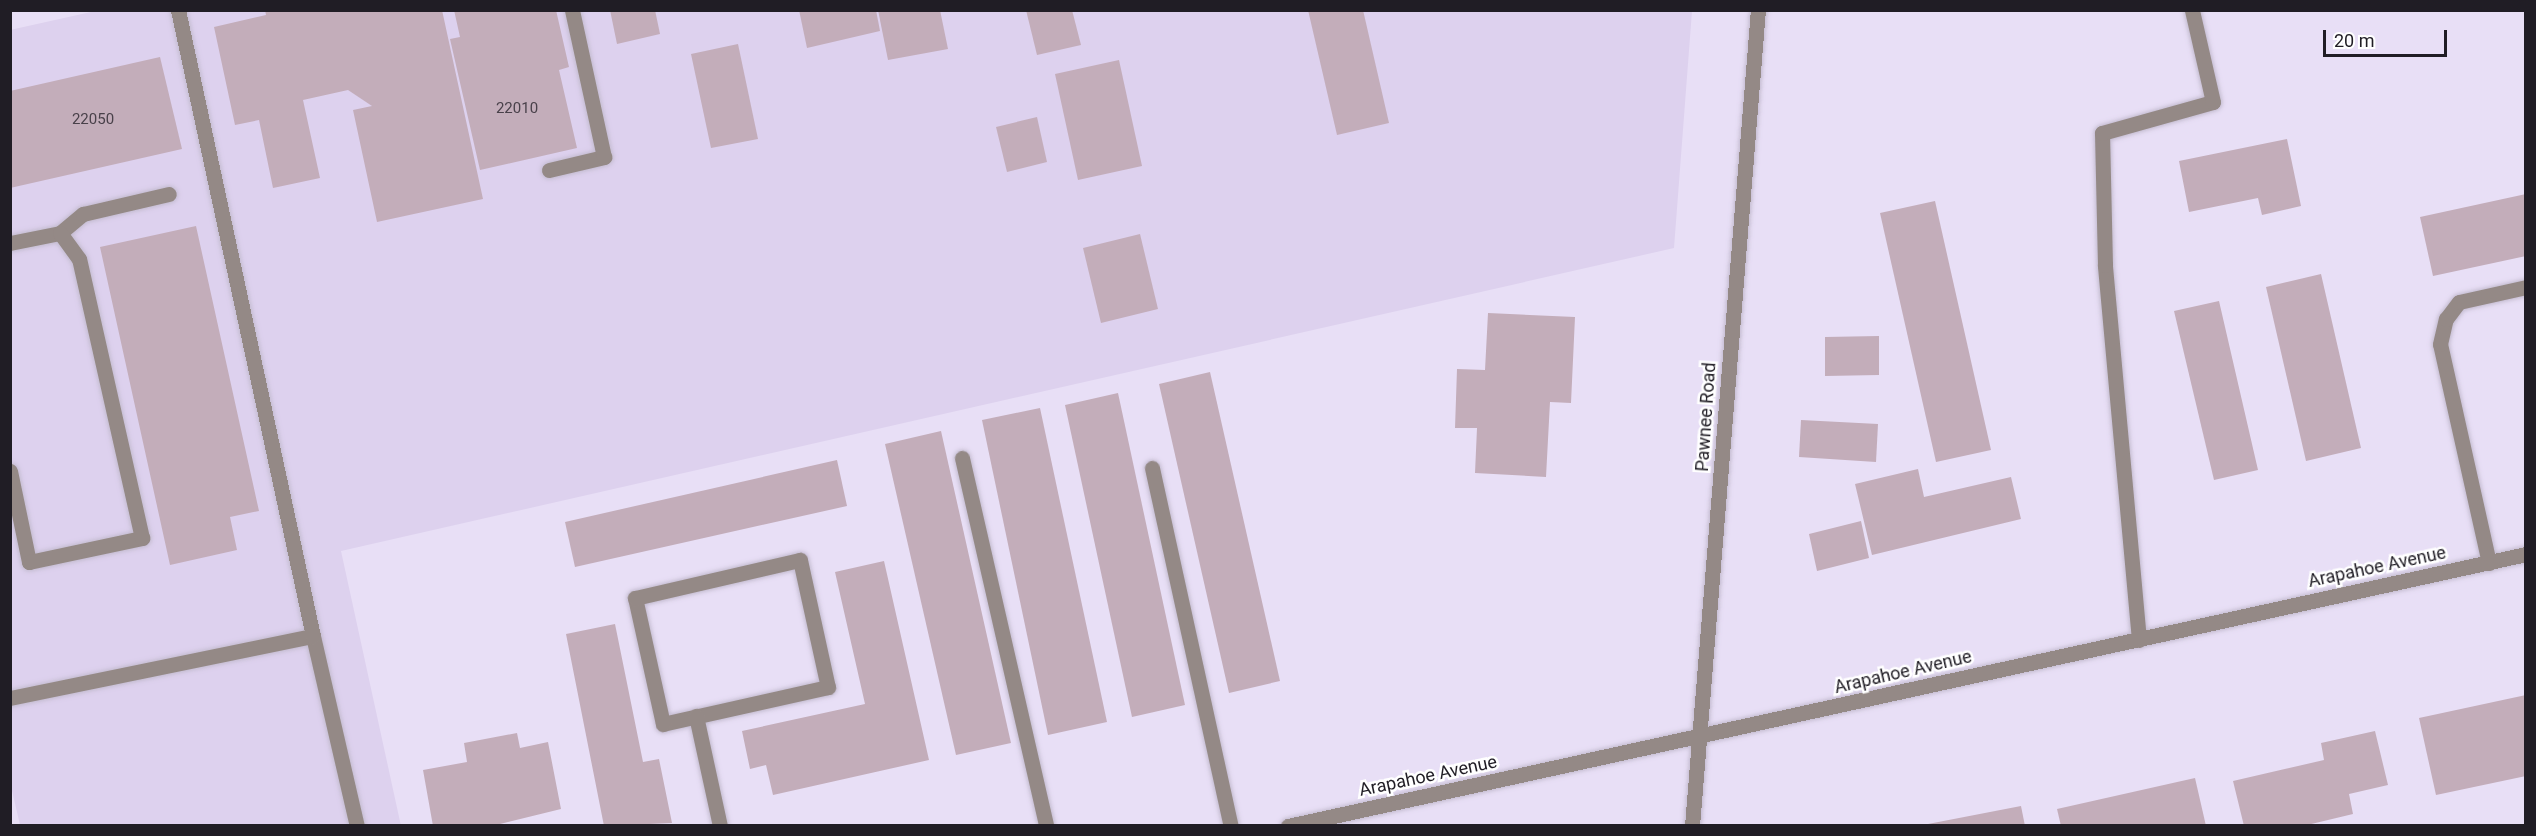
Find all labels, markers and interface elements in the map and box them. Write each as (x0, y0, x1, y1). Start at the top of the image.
scale bar (2326, 18, 2450, 56)
text: 20 m (2334, 30, 2374, 51)
house number: 22010 (496, 100, 538, 118)
house number: 22050 (72, 111, 114, 129)
street label: Pawnee Road (1691, 362, 1721, 472)
street label: Arapahoe Avenue (2306, 542, 2448, 592)
street label: Arapahoe Avenue (1832, 646, 1974, 698)
street label: Arapahoe Avenue (1357, 751, 1499, 801)

